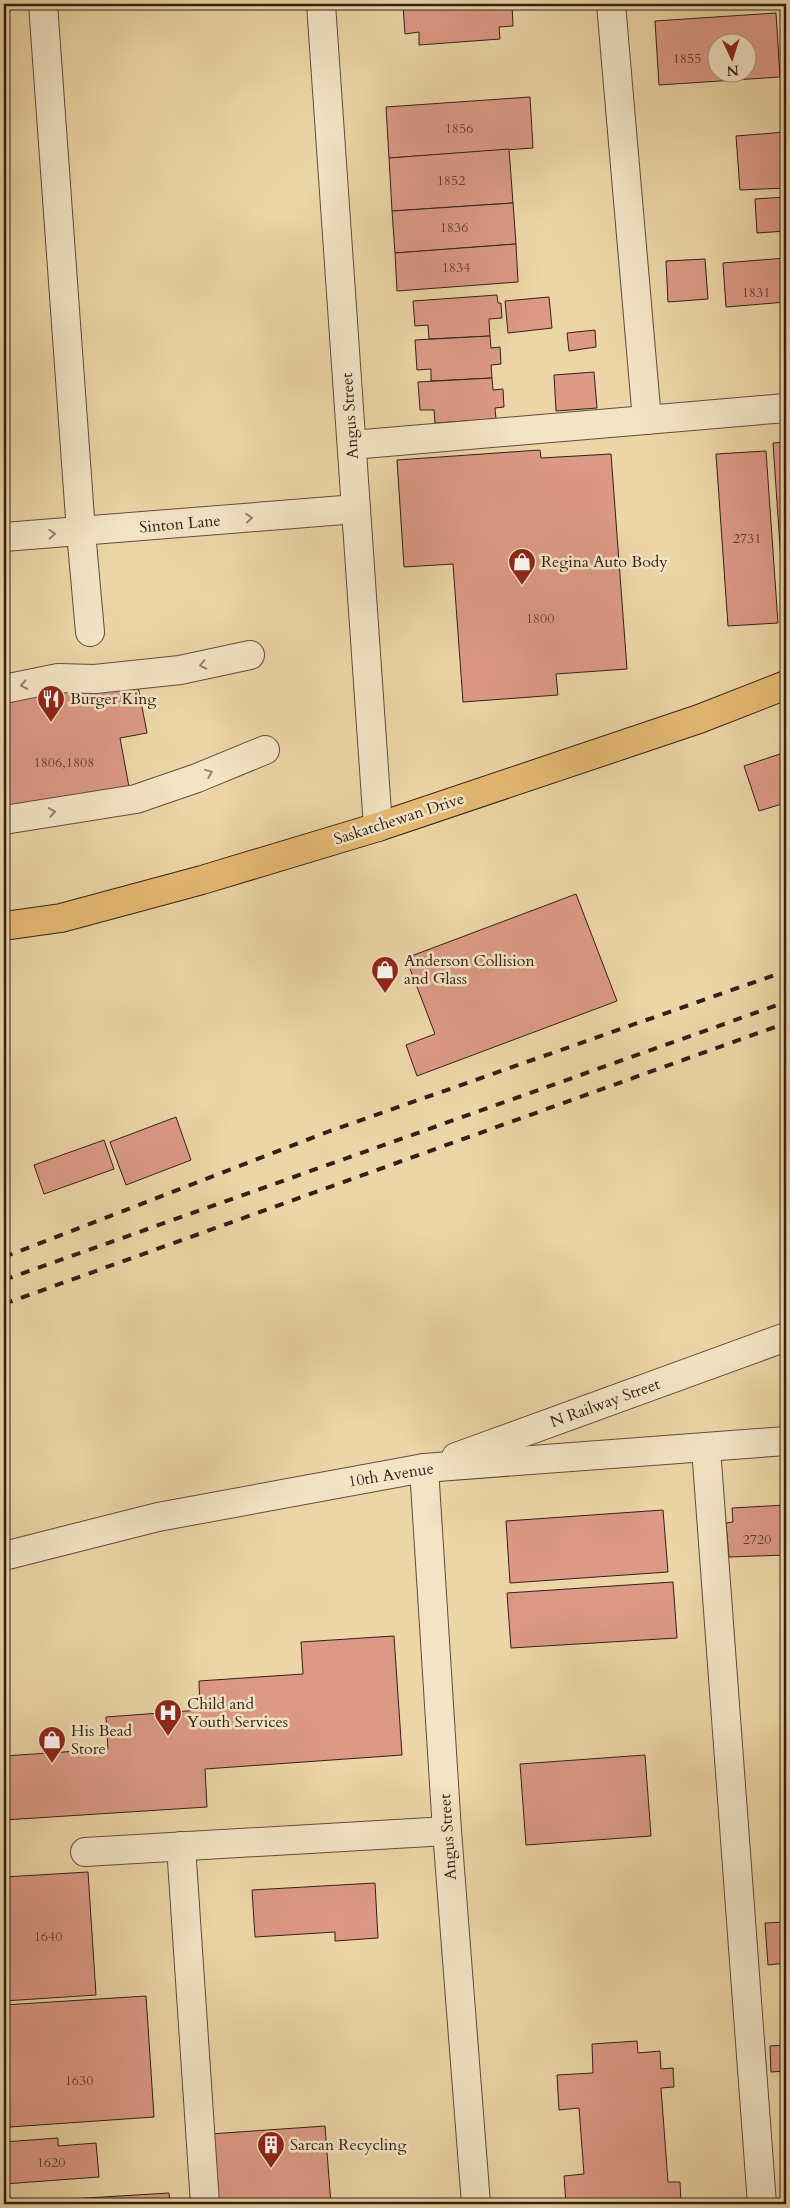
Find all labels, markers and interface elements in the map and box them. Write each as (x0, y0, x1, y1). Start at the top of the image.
north arrow (708, 32, 758, 82)
house number: 1855 (673, 49, 701, 68)
text: N (726, 61, 740, 80)
house number: 1856 (445, 119, 473, 138)
house number: 1852 (437, 171, 465, 190)
house number: 1836 (440, 218, 468, 237)
house number: 1834 (442, 258, 470, 277)
house number: 1831 (742, 283, 770, 302)
street label: Angus Street (336, 372, 364, 460)
street label: Sinton Lane (138, 509, 222, 539)
one-way arrow (246, 513, 254, 524)
one-way arrow (49, 528, 57, 539)
house number: 2731 (733, 529, 761, 548)
shop icon: Regina Auto Body (507, 547, 537, 586)
place label: Regina Auto Body (541, 551, 668, 573)
house number: 1800 (526, 609, 554, 628)
one-way arrow (198, 660, 207, 670)
one-way arrow (20, 679, 29, 689)
restaurant icon: Burger King (36, 684, 66, 723)
place label: Burger King (70, 688, 156, 710)
house number: 1806,1808 (34, 753, 94, 772)
one-way arrow (204, 769, 213, 779)
street label: Saskatchewan Drive (331, 788, 467, 850)
one-way arrow (48, 807, 56, 818)
place label: Anderson Collision and Glass (404, 950, 535, 990)
shop icon: Anderson Collision and Glass (370, 955, 400, 994)
street label: N Railway Street (547, 1373, 663, 1433)
street label: 10th Avenue (347, 1457, 435, 1493)
house number: 2720 (743, 1530, 771, 1549)
place label: Child and Youth Services (187, 1693, 288, 1733)
hospital icon: Child and Youth Services (153, 1698, 183, 1737)
place label: His Bead Store (71, 1720, 133, 1760)
shop icon: His Bead Store (37, 1725, 67, 1764)
street label: Angus Street (434, 1793, 462, 1881)
house number: 1640 (34, 1927, 62, 1946)
house number: 1630 (65, 2071, 93, 2090)
building icon: Sarcan Recycling (256, 2130, 286, 2169)
place label: Sarcan Recycling (290, 2134, 406, 2156)
house number: 1620 (37, 2153, 65, 2172)

